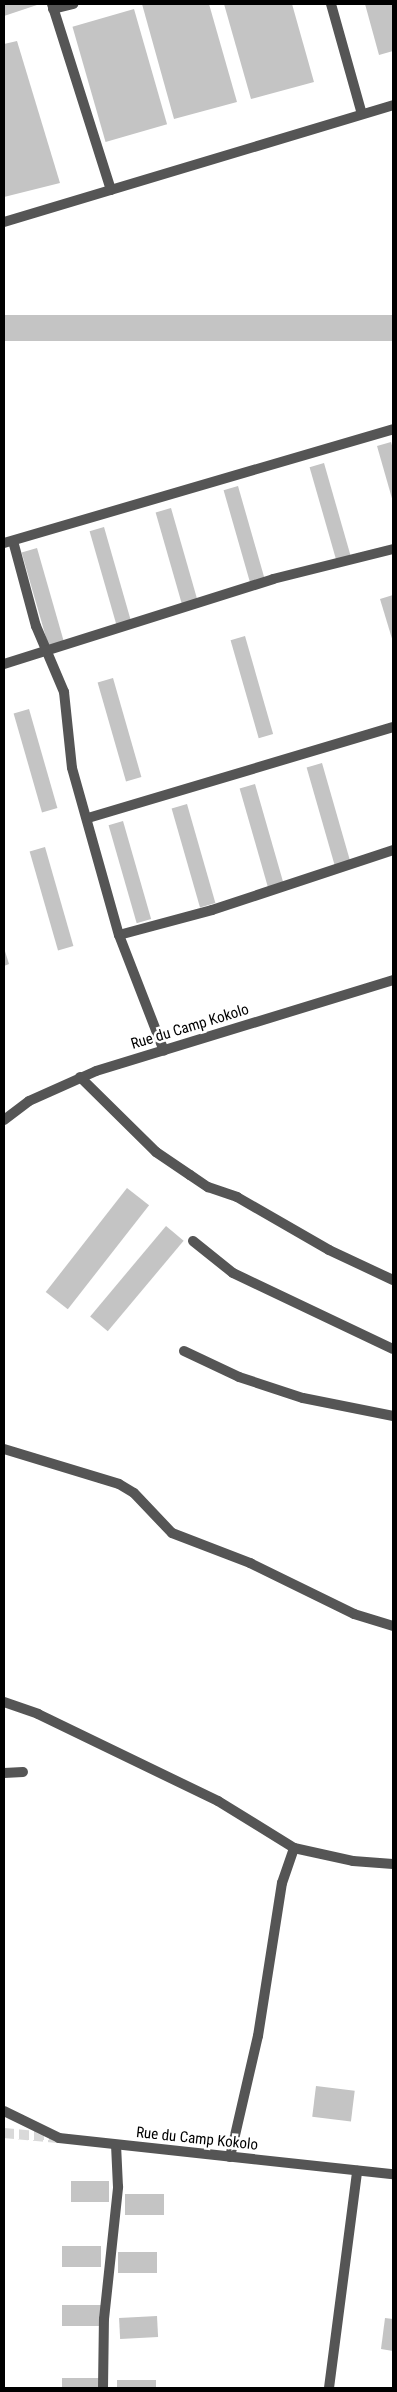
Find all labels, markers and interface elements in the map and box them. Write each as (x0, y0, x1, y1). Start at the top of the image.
street label: Rue du Camp Kokolo (129, 1000, 251, 1054)
street label: Rue du Camp Kokolo (135, 2124, 259, 2154)

